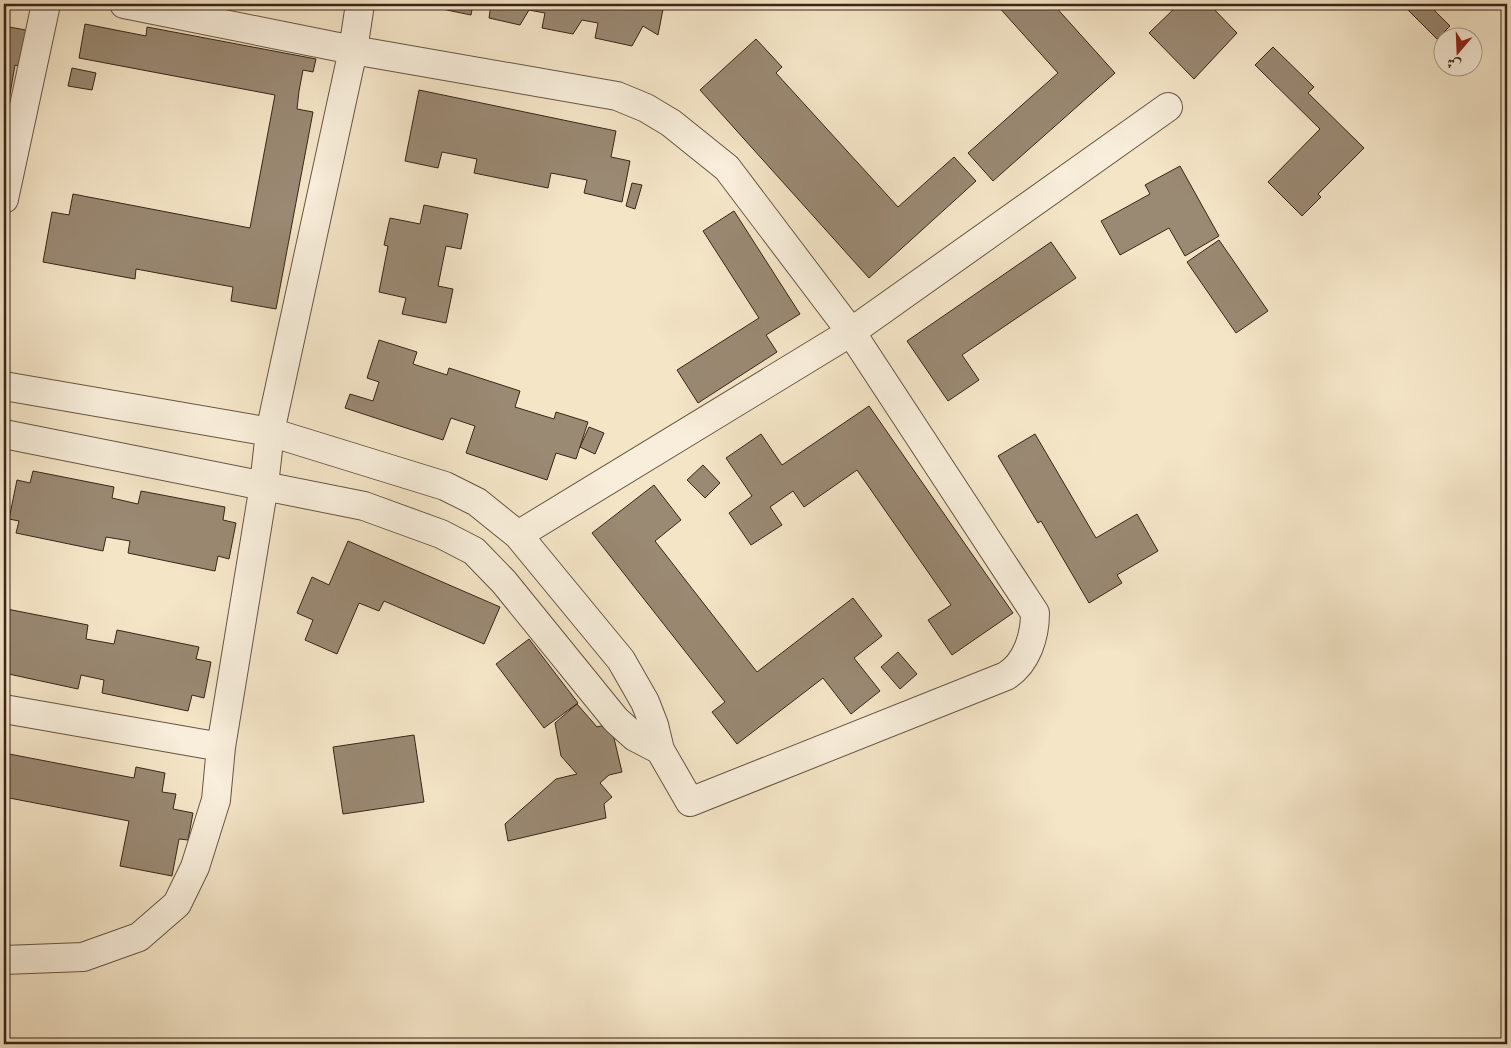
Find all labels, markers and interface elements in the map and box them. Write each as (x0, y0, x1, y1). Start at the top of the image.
north arrow (1434, 28, 1484, 78)
text: ش (1444, 53, 1463, 75)

